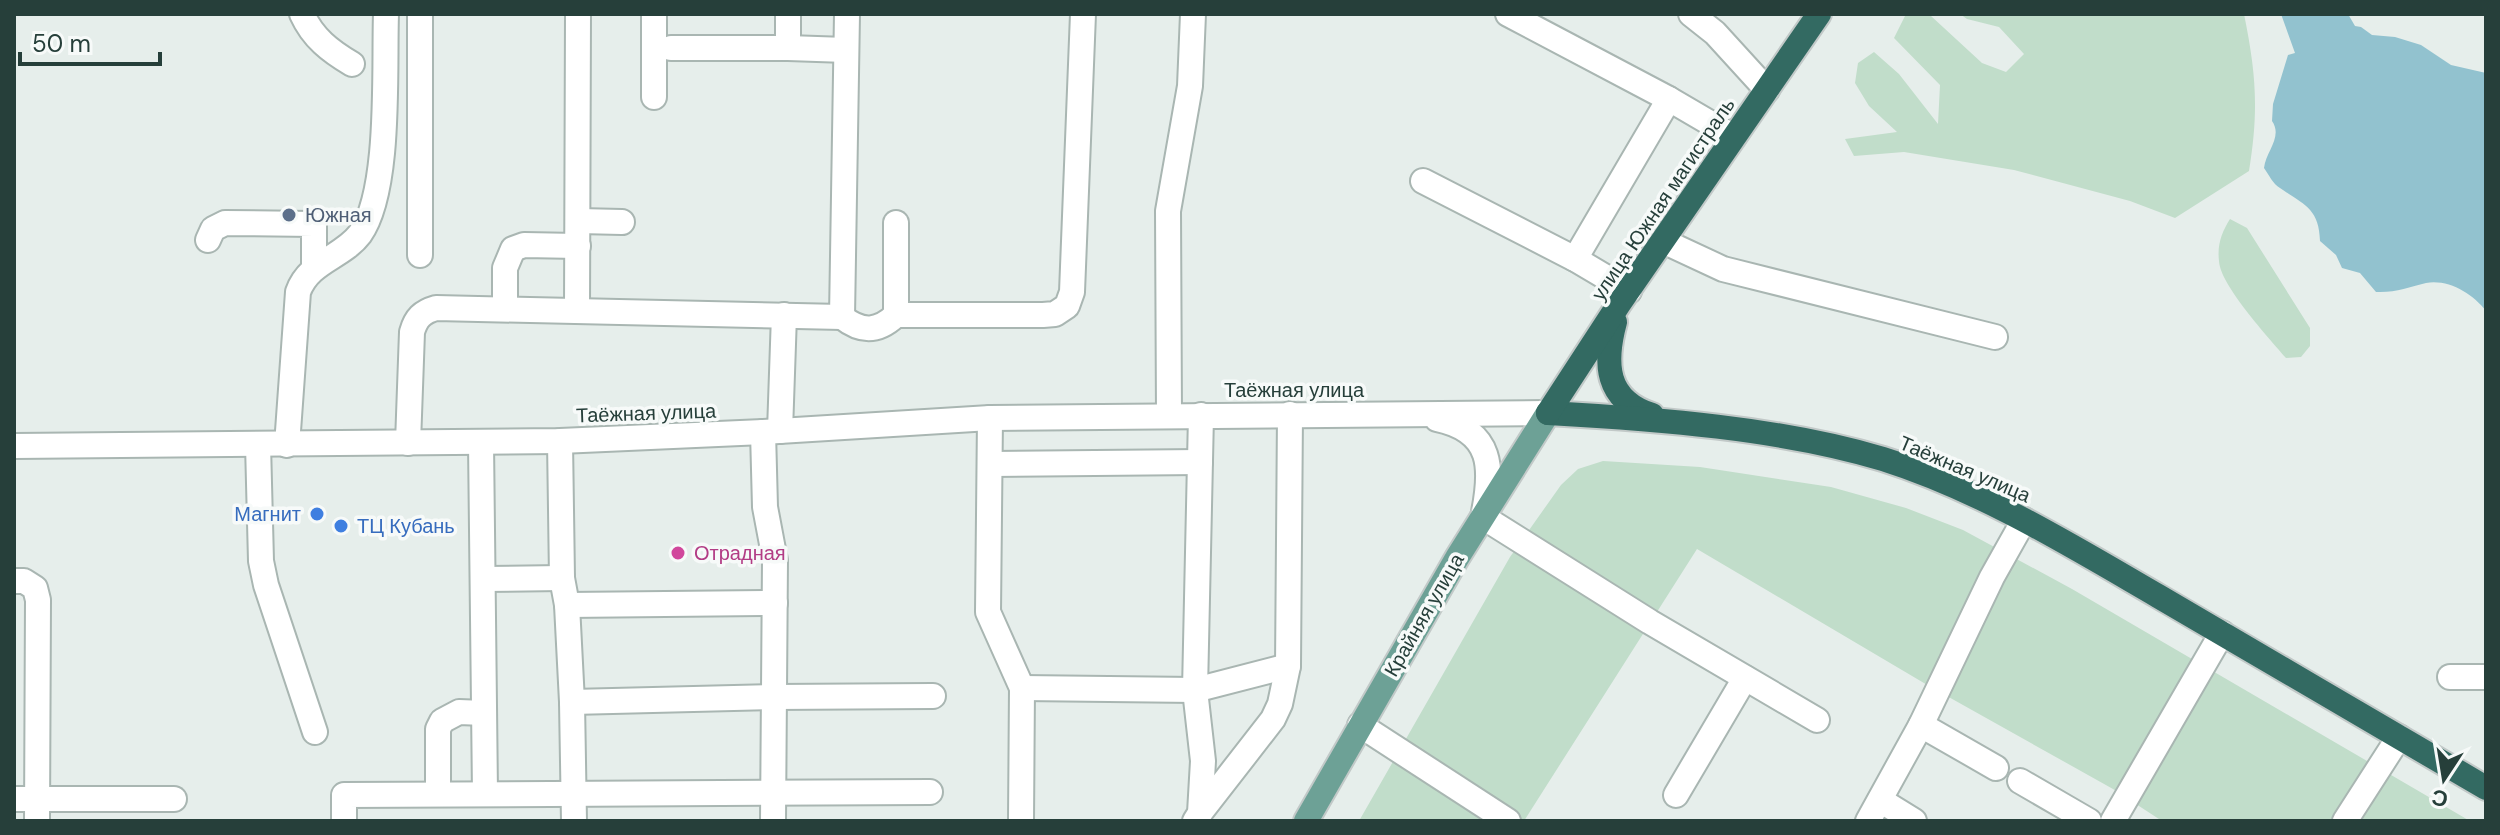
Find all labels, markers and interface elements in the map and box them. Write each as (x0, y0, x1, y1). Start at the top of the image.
scale bar (20, 16, 160, 66)
text: 50 m (32, 28, 91, 59)
street label: улица Южная магистраль (1585, 93, 1741, 305)
place label: Южная (305, 202, 372, 228)
marker: Южная (280, 206, 298, 224)
street label: Таёжная улица (1224, 377, 1365, 403)
street label: Таёжная улица (575, 398, 717, 428)
street label: Таёжная улица (1895, 430, 2035, 509)
place label: Магнит (234, 501, 301, 527)
marker: Магнит (308, 505, 326, 523)
place label: ТЦ Кубань (357, 513, 455, 539)
marker: ТЦ Кубань (332, 517, 350, 535)
place label: Отрадная (694, 540, 786, 566)
marker: Отрадная (669, 544, 687, 562)
street label: Крайняя улица (1378, 548, 1470, 681)
north arrow (2404, 739, 2484, 819)
text: С (2429, 782, 2451, 814)

